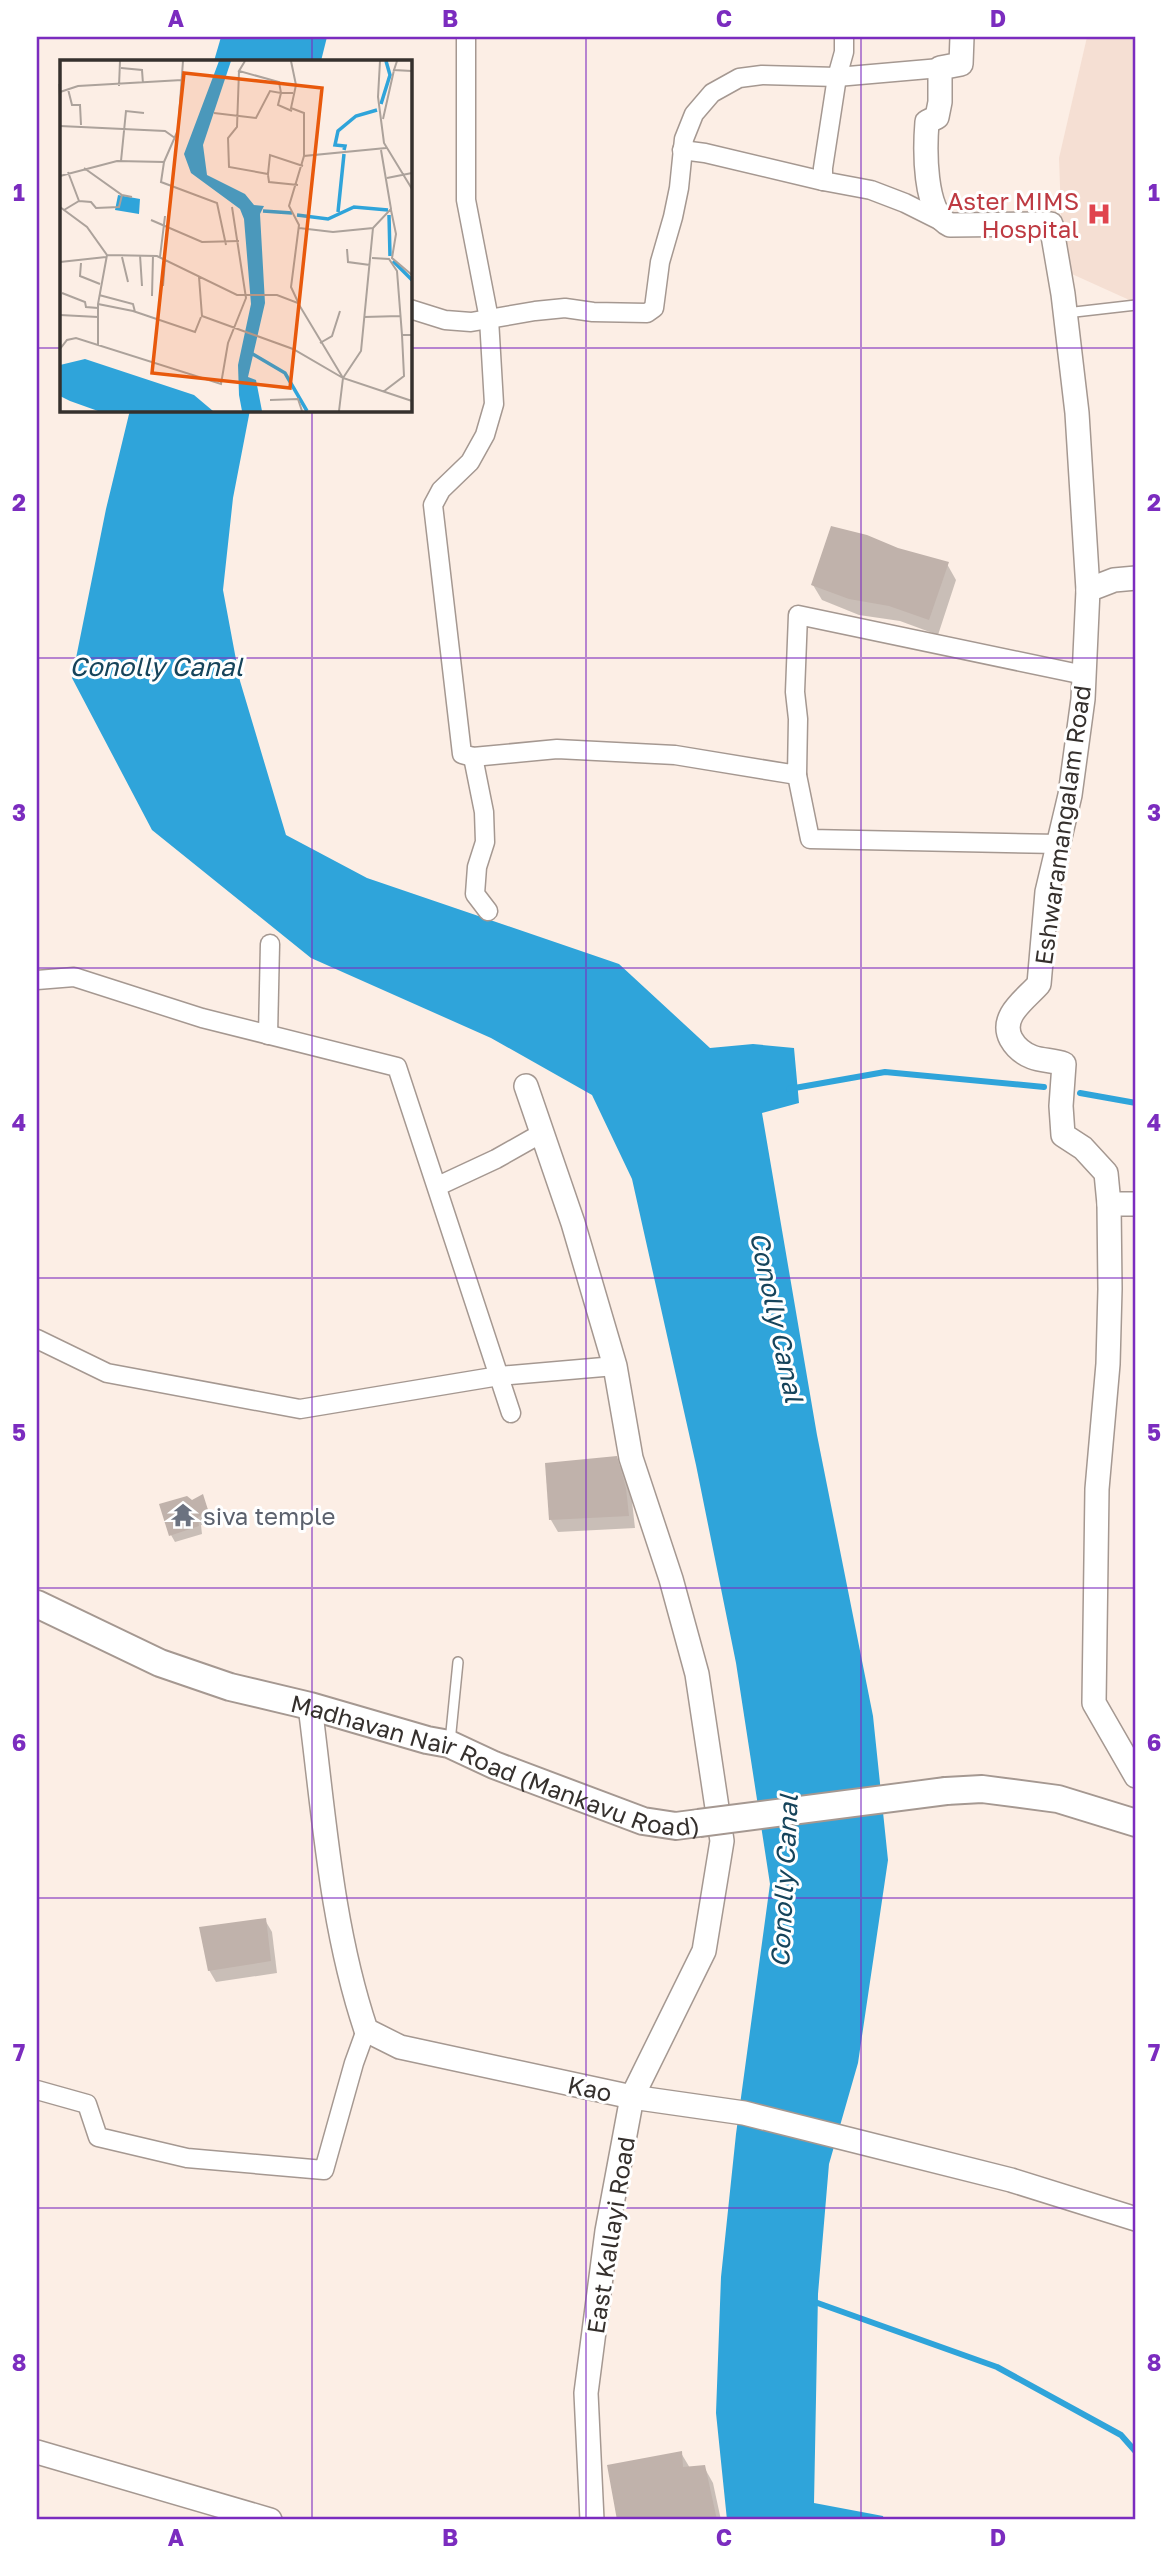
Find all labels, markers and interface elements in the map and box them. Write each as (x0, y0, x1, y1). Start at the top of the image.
text: A (168, 4, 185, 32)
text: B (442, 4, 458, 32)
text: C (716, 4, 732, 32)
text: D (990, 4, 1006, 32)
inset map (60, 60, 411, 411)
text: 1 (13, 178, 25, 206)
text: 1 (1148, 178, 1160, 206)
place label: Aster MIMS Hospital (947, 186, 1079, 243)
hospital icon: Aster MIMS Hospital (1085, 200, 1113, 228)
text: 2 (12, 488, 26, 516)
text: 2 (1147, 488, 1161, 516)
water label: Conolly Canal (69, 651, 244, 682)
street label: Eshwaramangalam Road (1028, 683, 1096, 967)
text: 3 (12, 798, 26, 826)
text: 3 (1147, 798, 1161, 826)
text: 4 (12, 1108, 26, 1136)
text: 4 (1147, 1108, 1161, 1136)
water label: Conolly Canal (744, 1229, 811, 1407)
text: 5 (12, 1418, 26, 1446)
text: 5 (1147, 1418, 1161, 1446)
temple icon: siva temple (169, 1501, 197, 1529)
place label: siva temple (203, 1501, 335, 1530)
street label: Madhavan Nair Road (Mankavu Road) (288, 1687, 701, 1840)
text: 6 (12, 1728, 26, 1756)
text: 6 (1147, 1728, 1161, 1756)
water label: Conolly Canal (764, 1792, 804, 1968)
text: 7 (13, 2038, 25, 2066)
text: 7 (1148, 2038, 1160, 2066)
street label: Kao (565, 2069, 615, 2107)
street label: East Kallayi Road (580, 2134, 640, 2336)
text: 8 (12, 2348, 26, 2376)
text: 8 (1147, 2348, 1161, 2376)
text: A (168, 2523, 185, 2551)
text: B (442, 2523, 458, 2551)
text: C (716, 2523, 732, 2551)
text: D (990, 2523, 1006, 2551)

